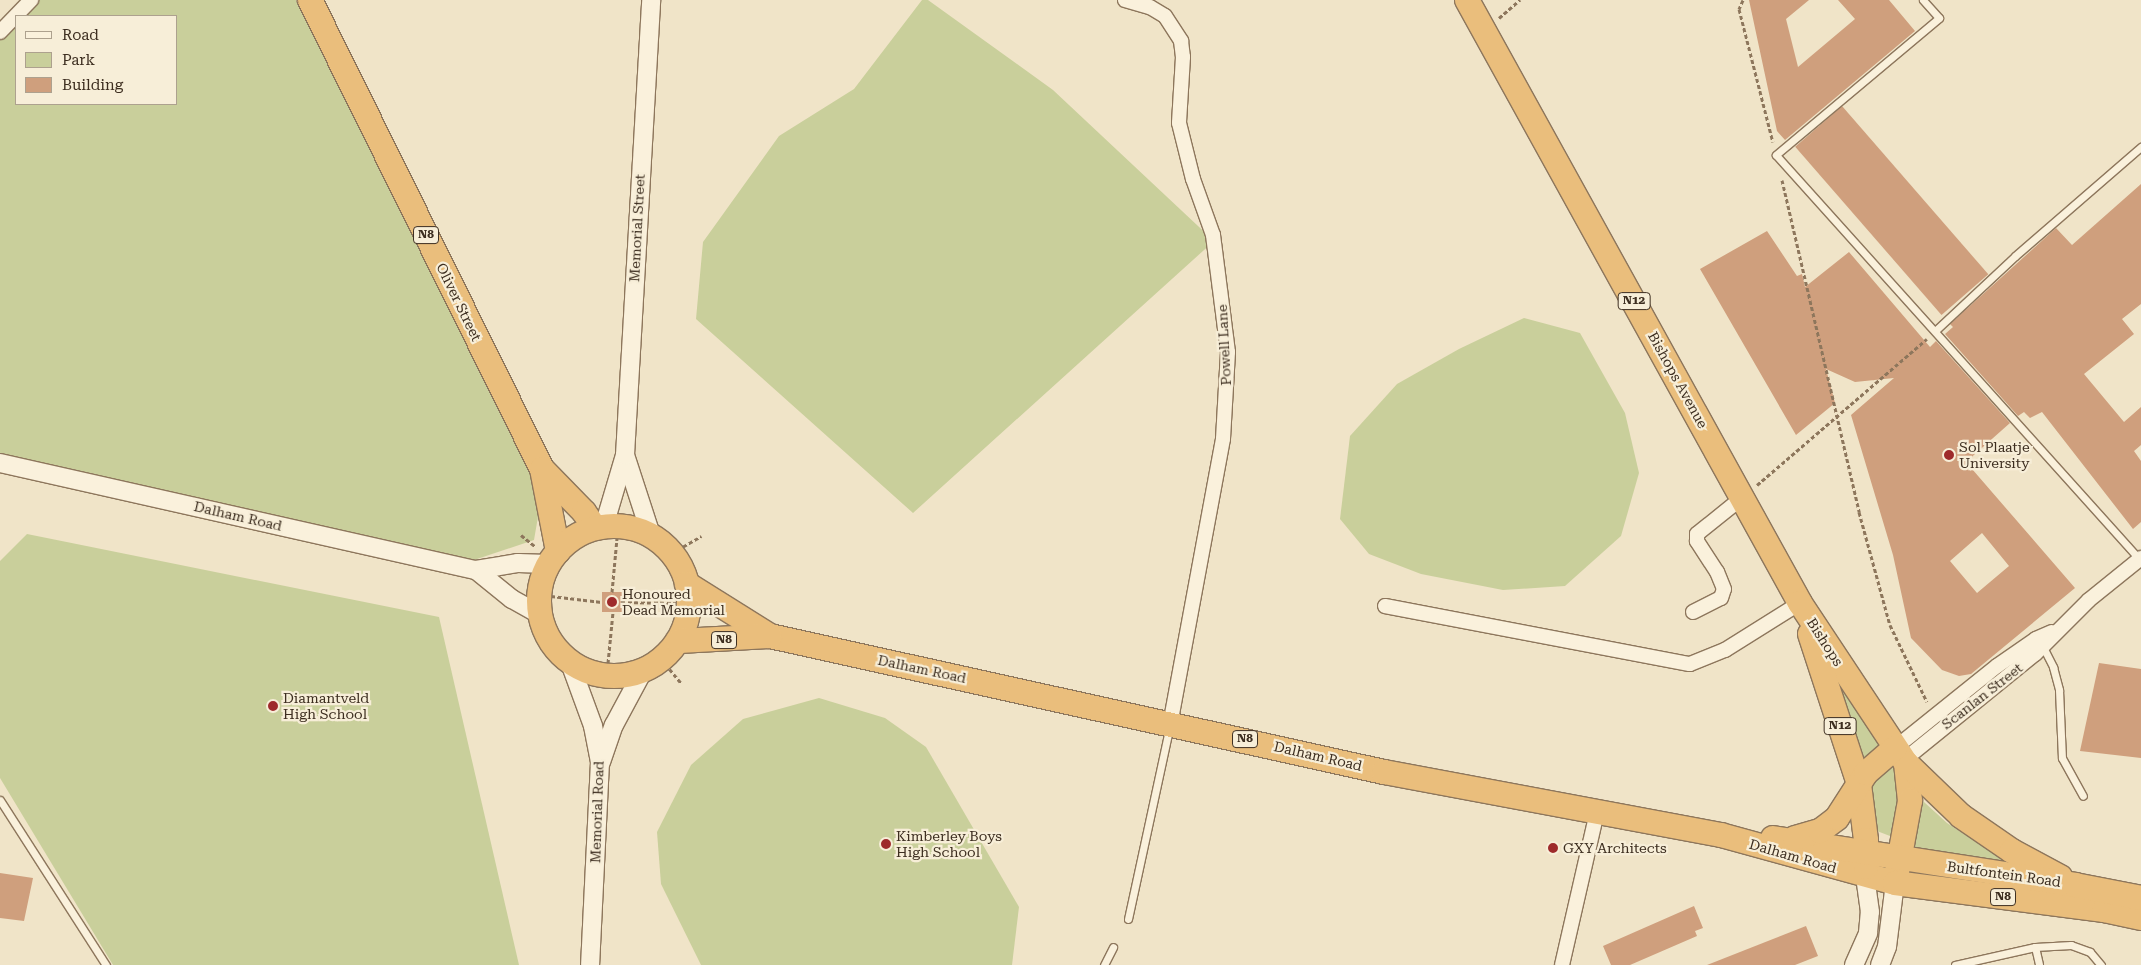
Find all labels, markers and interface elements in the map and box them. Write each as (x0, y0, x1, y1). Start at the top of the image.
legend (15, 15, 178, 105)
text: Road (62, 26, 99, 44)
text: Park (62, 51, 95, 69)
text: Building (62, 76, 123, 94)
street label: Memorial Street (626, 174, 648, 282)
road number: N8 (412, 226, 440, 244)
street label: Oliver Street (433, 260, 485, 344)
road number: N12 (1616, 292, 1652, 310)
street label: Powell Lane (1213, 304, 1235, 386)
street label: Bishops Avenue (1645, 329, 1711, 431)
place label: Sol Plaatje University (1959, 439, 2030, 472)
marker: Sol Plaatje University (1943, 449, 1955, 461)
street label: Dalham Road (192, 498, 284, 534)
place label: Honoured Dead Memorial (622, 586, 725, 618)
marker: Honoured Dead Memorial (606, 596, 618, 608)
street label: Bishops (1803, 615, 1847, 669)
road number: N8 (710, 630, 738, 650)
street label: Dalham Road (876, 651, 968, 687)
street label: Scanlan Street (1938, 659, 2026, 733)
place label: Diamantveld High School (283, 690, 369, 722)
marker: Diamantveld High School (267, 700, 279, 712)
road number: N12 (1822, 716, 1858, 736)
road number: N8 (1231, 730, 1259, 749)
street label: Dalham Road (1272, 738, 1364, 774)
street label: Memorial Road (587, 761, 607, 863)
place label: Kimberley Boys High School (896, 828, 1002, 860)
street label: Dalham Road (1747, 836, 1839, 876)
marker: Kimberley Boys High School (880, 838, 892, 850)
place label: GXY Architects (1563, 840, 1667, 856)
marker: GXY Architects (1547, 842, 1559, 854)
street label: Bultfontein Road (1946, 858, 2062, 890)
road number: N8 (1989, 888, 2017, 906)

